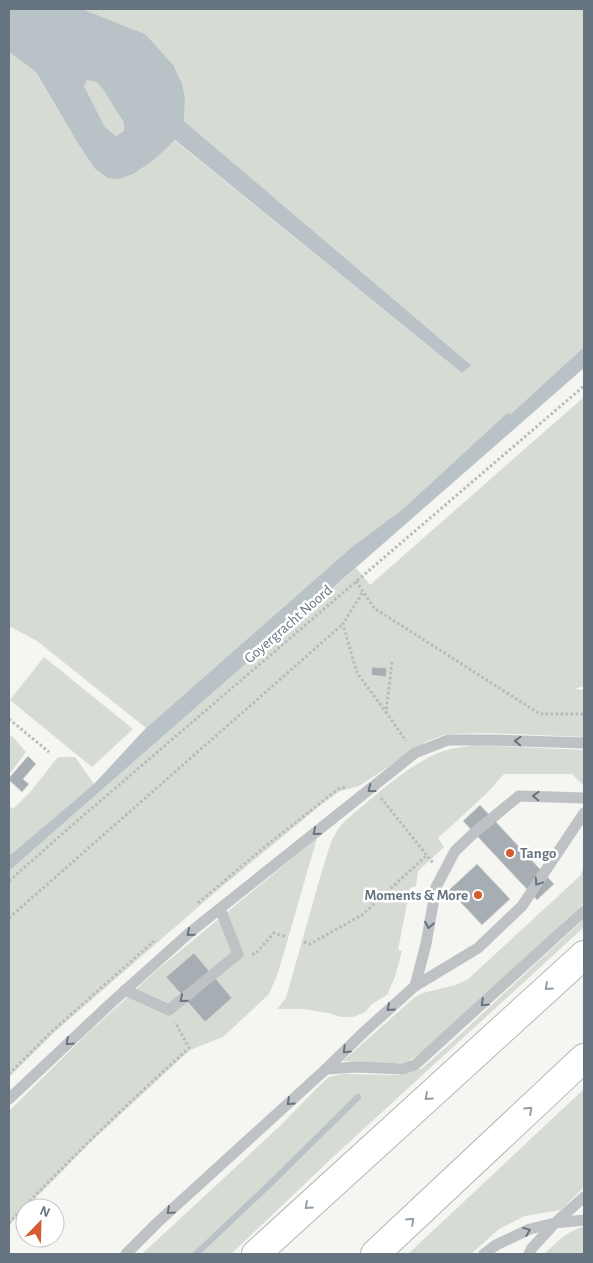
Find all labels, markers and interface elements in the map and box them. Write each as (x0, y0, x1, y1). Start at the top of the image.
street label: Goyergracht Noord (242, 582, 335, 666)
one-way arrow (514, 735, 522, 746)
one-way arrow (367, 783, 377, 792)
one-way arrow (531, 791, 539, 802)
one-way arrow (313, 826, 322, 835)
place label: Tango (520, 846, 557, 861)
marker: Tango (504, 847, 516, 859)
one-way arrow (534, 877, 544, 886)
place label: Moments & More (364, 888, 468, 903)
marker: Moments & More (472, 889, 484, 901)
one-way arrow (425, 920, 435, 929)
one-way arrow (186, 928, 195, 937)
one-way arrow (545, 982, 554, 991)
one-way arrow (180, 993, 189, 1002)
one-way arrow (480, 997, 489, 1006)
one-way arrow (387, 1002, 396, 1011)
one-way arrow (66, 1036, 75, 1045)
one-way arrow (342, 1044, 351, 1053)
one-way arrow (425, 1091, 434, 1100)
one-way arrow (287, 1096, 296, 1105)
one-way arrow (524, 1107, 533, 1116)
north arrow (15, 1198, 65, 1248)
one-way arrow (305, 1200, 314, 1209)
text: N (37, 1204, 52, 1220)
one-way arrow (166, 1205, 175, 1214)
one-way arrow (405, 1218, 414, 1227)
one-way arrow (522, 1227, 531, 1237)

